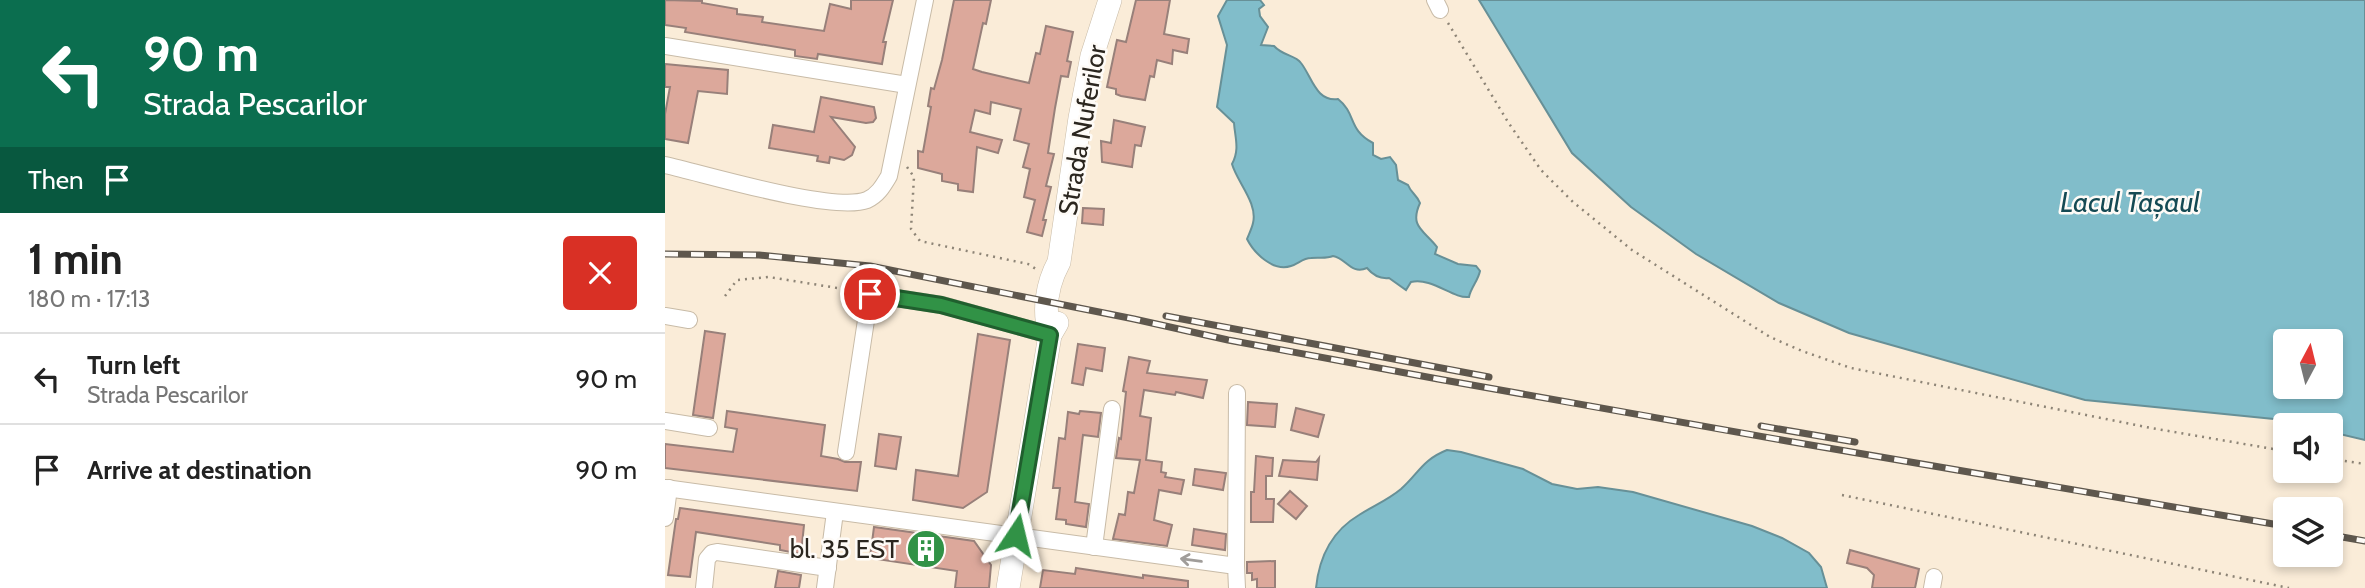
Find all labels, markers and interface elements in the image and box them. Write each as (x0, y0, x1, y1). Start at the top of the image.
text: 90 m (143, 24, 259, 83)
icon: left (28, 28, 119, 119)
street label: Strada Nuferilor (1051, 42, 1113, 218)
text: Strada Pescarilor (143, 84, 367, 123)
icon: arrive (98, 161, 136, 199)
text: Then (28, 164, 84, 196)
water label: Lacul Tașaul (2060, 185, 2200, 219)
text: 1 min (28, 233, 123, 285)
button: close (563, 236, 637, 310)
pin (840, 264, 900, 324)
icon: arrive (851, 275, 889, 313)
text: 180 m · 17:13 (28, 285, 150, 313)
north arrow (2273, 329, 2343, 399)
map controls (2273, 329, 2343, 567)
text: Turn left (87, 349, 180, 381)
icon: left (28, 360, 66, 398)
text: 90 m (575, 363, 637, 395)
text: Strada Pescarilor (87, 381, 248, 409)
button: sound (2273, 413, 2343, 483)
icon: arrive (28, 451, 66, 489)
text: Arrive at destination (87, 454, 312, 486)
text: 90 m (575, 454, 637, 486)
button: layers (2273, 497, 2343, 567)
position arrow (979, 498, 1053, 572)
building icon: bl. 35 EST (905, 528, 947, 570)
place label: bl. 35 EST (790, 533, 899, 565)
one-way arrow (1180, 553, 1202, 566)

